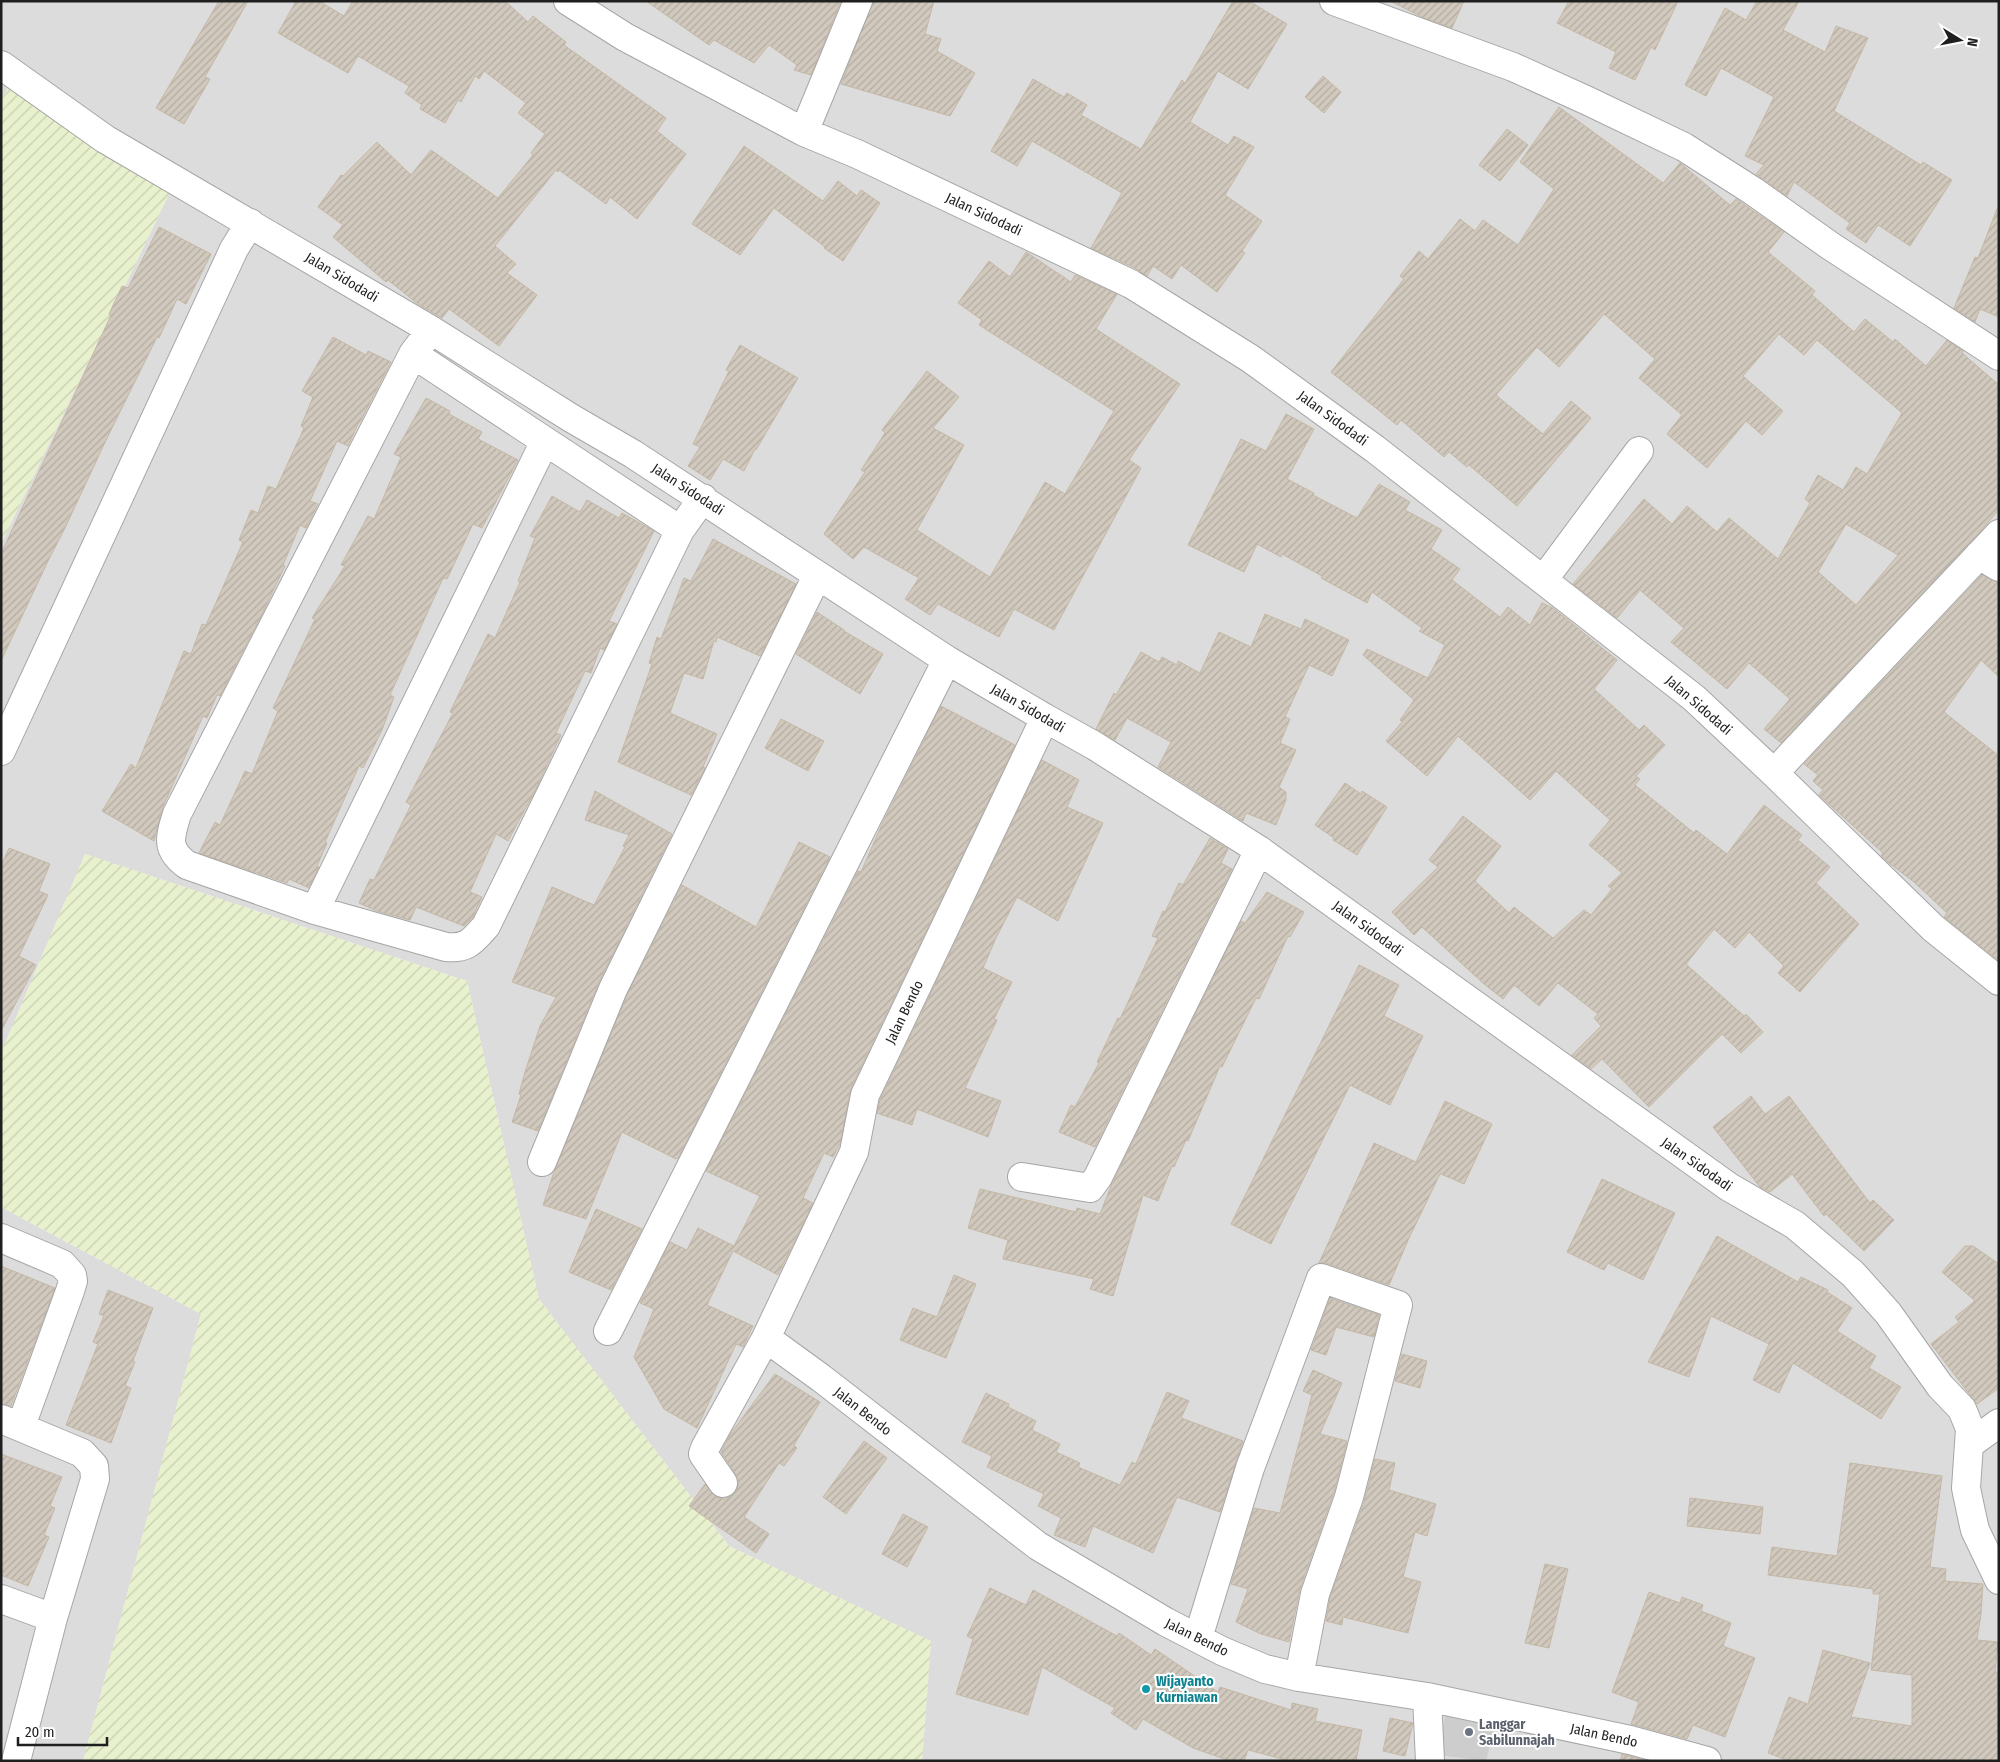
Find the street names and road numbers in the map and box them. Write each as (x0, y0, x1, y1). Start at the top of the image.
street label: Jalan Sidodadi (943, 189, 1025, 240)
street label: Jalan Sidodadi (302, 249, 381, 306)
street label: Jalan Sidodadi (1294, 387, 1371, 450)
street label: Jalan Sidodadi (649, 460, 727, 519)
street label: Jalan Sidodadi (1662, 672, 1735, 739)
street label: Jalan Sidodadi (988, 680, 1068, 736)
street label: Jalan Sidodadi (1329, 897, 1406, 960)
street label: Jalan Bendo (882, 978, 927, 1047)
street label: Jalan Sidodadi (1658, 1134, 1735, 1195)
street label: Jalan Bendo (830, 1384, 895, 1439)
street label: Jalan Bendo (1162, 1615, 1231, 1660)
street label: Jalan Bendo (1569, 1720, 1639, 1751)

